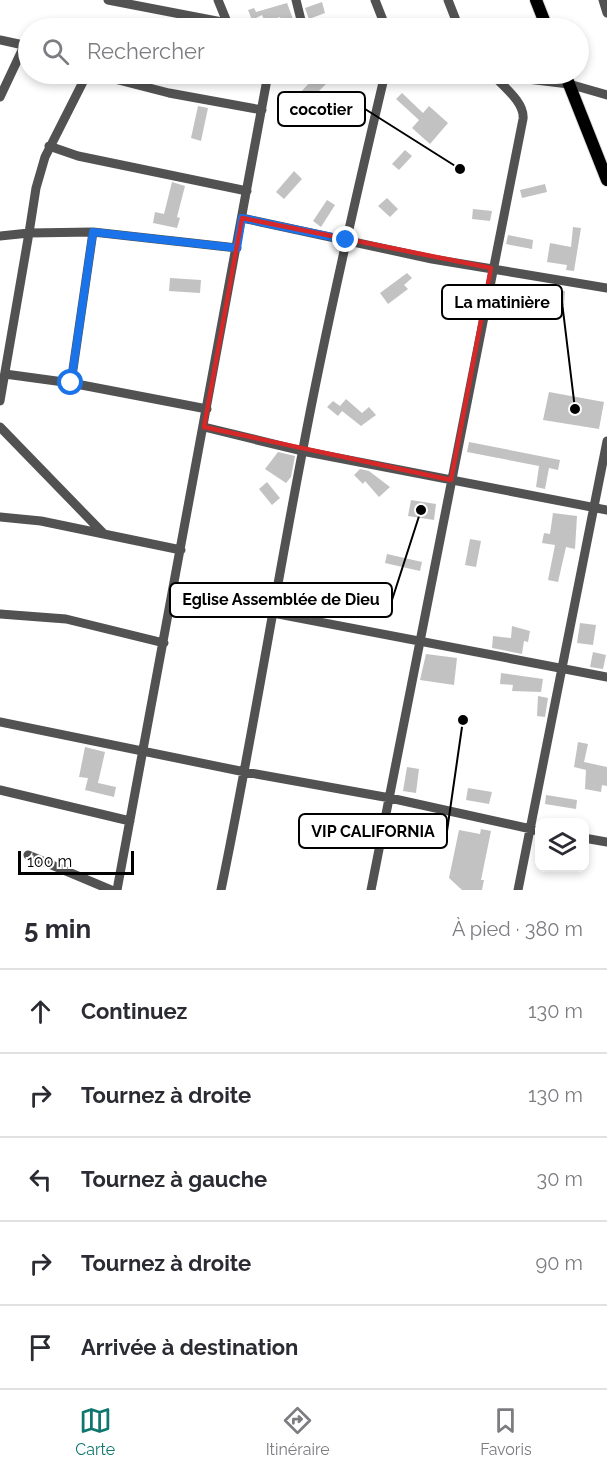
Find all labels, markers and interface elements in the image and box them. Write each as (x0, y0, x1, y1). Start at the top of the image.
search box (18, 18, 589, 84)
icon: search (39, 35, 72, 68)
text: Rechercher (87, 38, 205, 64)
callout: cocotier (278, 92, 365, 126)
text: cocotier (289, 100, 353, 119)
route end (332, 226, 358, 252)
callout: La matinière (442, 285, 562, 319)
text: La matinière (454, 293, 550, 312)
route start (57, 369, 83, 395)
callout: Eglise Assemblée de Dieu (170, 583, 392, 617)
text: Eglise Assemblée de Dieu (182, 590, 380, 609)
callout: VIP CALIFORNIA (299, 814, 447, 848)
map controls (535, 818, 589, 872)
button: layers (535, 818, 589, 872)
text: VIP CALIFORNIA (311, 822, 435, 841)
scale bar (18, 848, 134, 876)
text: 100 m (27, 852, 72, 871)
text: 5 min (24, 914, 91, 944)
text: À pied · 380 m (452, 917, 583, 941)
icon: ahead (24, 995, 57, 1028)
text: Continuez (81, 998, 187, 1024)
text: 130 m (528, 999, 583, 1023)
icon: right (24, 1079, 57, 1112)
text: Tournez à droite (81, 1082, 251, 1108)
text: 130 m (528, 1083, 583, 1107)
icon: left (24, 1163, 57, 1196)
text: Tournez à gauche (81, 1166, 267, 1192)
text: 30 m (537, 1167, 583, 1191)
icon: right (24, 1247, 57, 1280)
text: Tournez à droite (81, 1250, 251, 1276)
text: 90 m (536, 1251, 583, 1275)
icon: arrive (24, 1331, 57, 1364)
text: Arrivée à destination (81, 1334, 298, 1360)
tab: Carte (75, 1404, 115, 1459)
tab: Itinéraire (266, 1404, 330, 1459)
tab: Favoris (480, 1404, 532, 1459)

